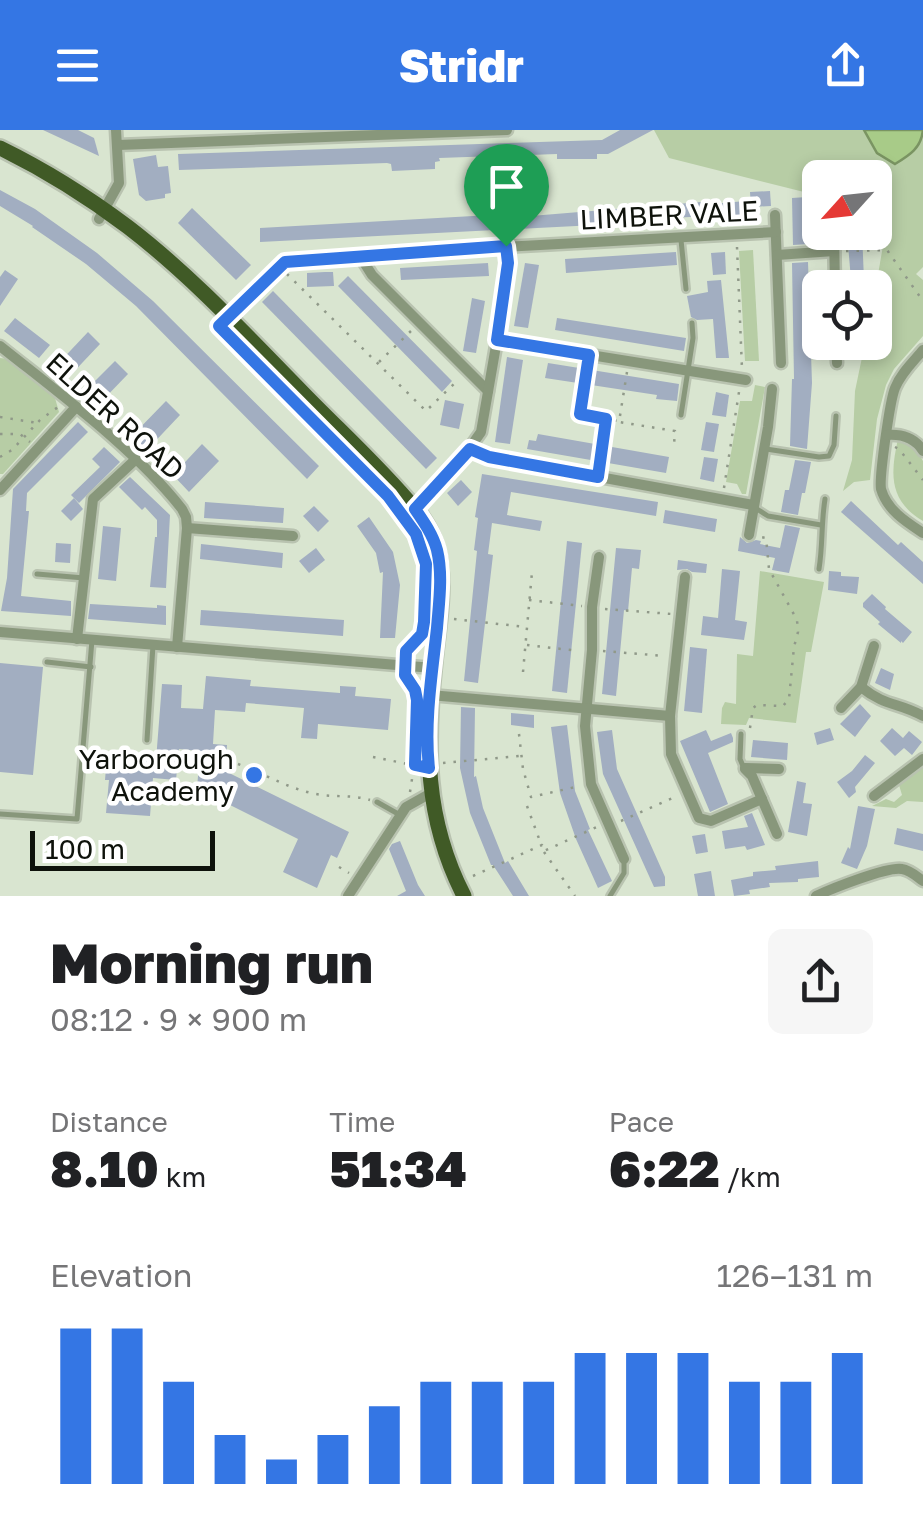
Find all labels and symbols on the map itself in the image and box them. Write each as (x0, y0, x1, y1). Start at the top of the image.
pin (464, 144, 549, 247)
north arrow (802, 160, 892, 250)
street label: LIMBER VALE (579, 193, 759, 236)
street label: ELDER ROAD (40, 345, 191, 486)
place label: Yarborough Academy (79, 742, 234, 807)
marker: Yarborough Academy (243, 764, 265, 786)
scale bar (30, 826, 215, 870)

